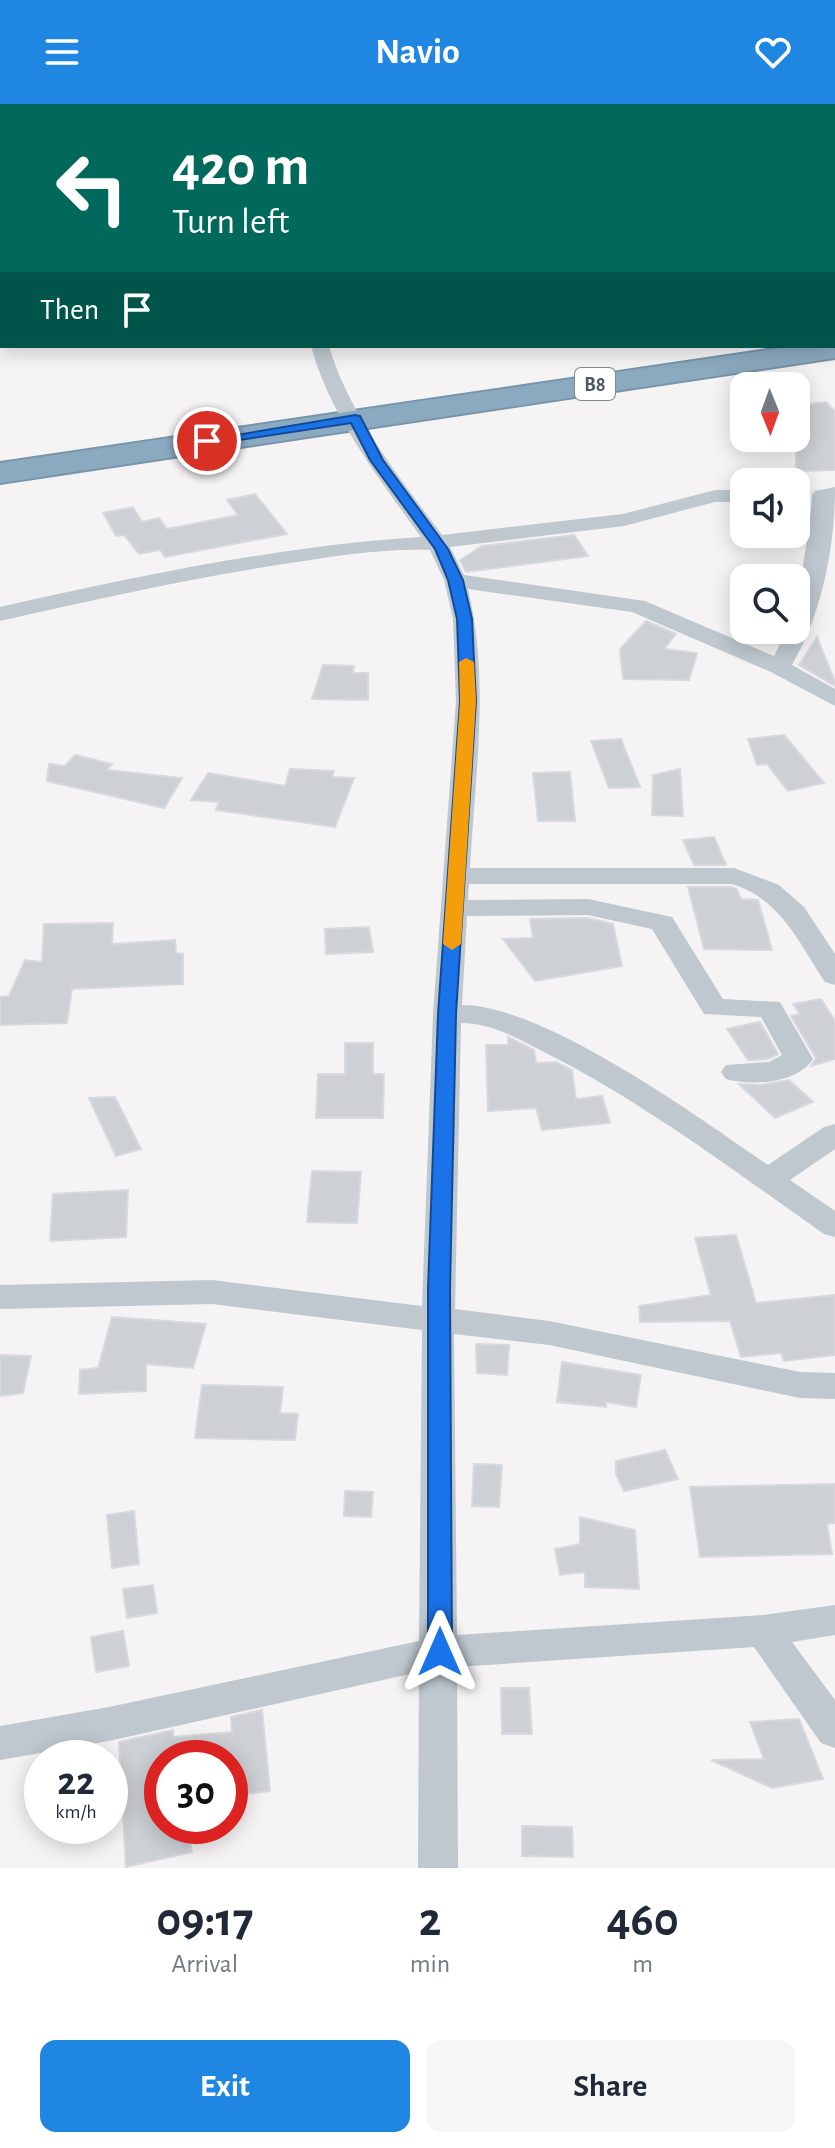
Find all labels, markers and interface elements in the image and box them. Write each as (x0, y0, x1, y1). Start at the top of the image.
icon: menu (40, 30, 84, 74)
icon: heart (751, 30, 795, 74)
text: Navio (375, 34, 460, 70)
icon: left (40, 136, 144, 240)
text: 420 m (172, 139, 309, 195)
text: Turn left (172, 204, 289, 240)
icon: arrive (115, 288, 159, 332)
text: Then (40, 295, 99, 325)
road number: B8 (575, 368, 615, 400)
north arrow (730, 372, 810, 452)
map controls (730, 372, 810, 644)
pin (173, 407, 241, 475)
icon: arrive (185, 419, 229, 463)
button: sound (730, 468, 810, 548)
button: search (730, 564, 810, 644)
position arrow (398, 1610, 482, 1694)
speed limit sign: 30 (144, 1740, 248, 1844)
text: 22 (57, 1762, 95, 1802)
text: km/h (55, 1802, 97, 1822)
text: 09:17 (156, 1897, 253, 1945)
text: 2 (419, 1897, 441, 1945)
text: 460 (606, 1897, 679, 1945)
text: Arrival (171, 1951, 238, 1977)
text: min (410, 1951, 450, 1977)
text: m (632, 1951, 653, 1977)
button: Exit (40, 2040, 410, 2132)
button: Share (426, 2040, 795, 2132)

